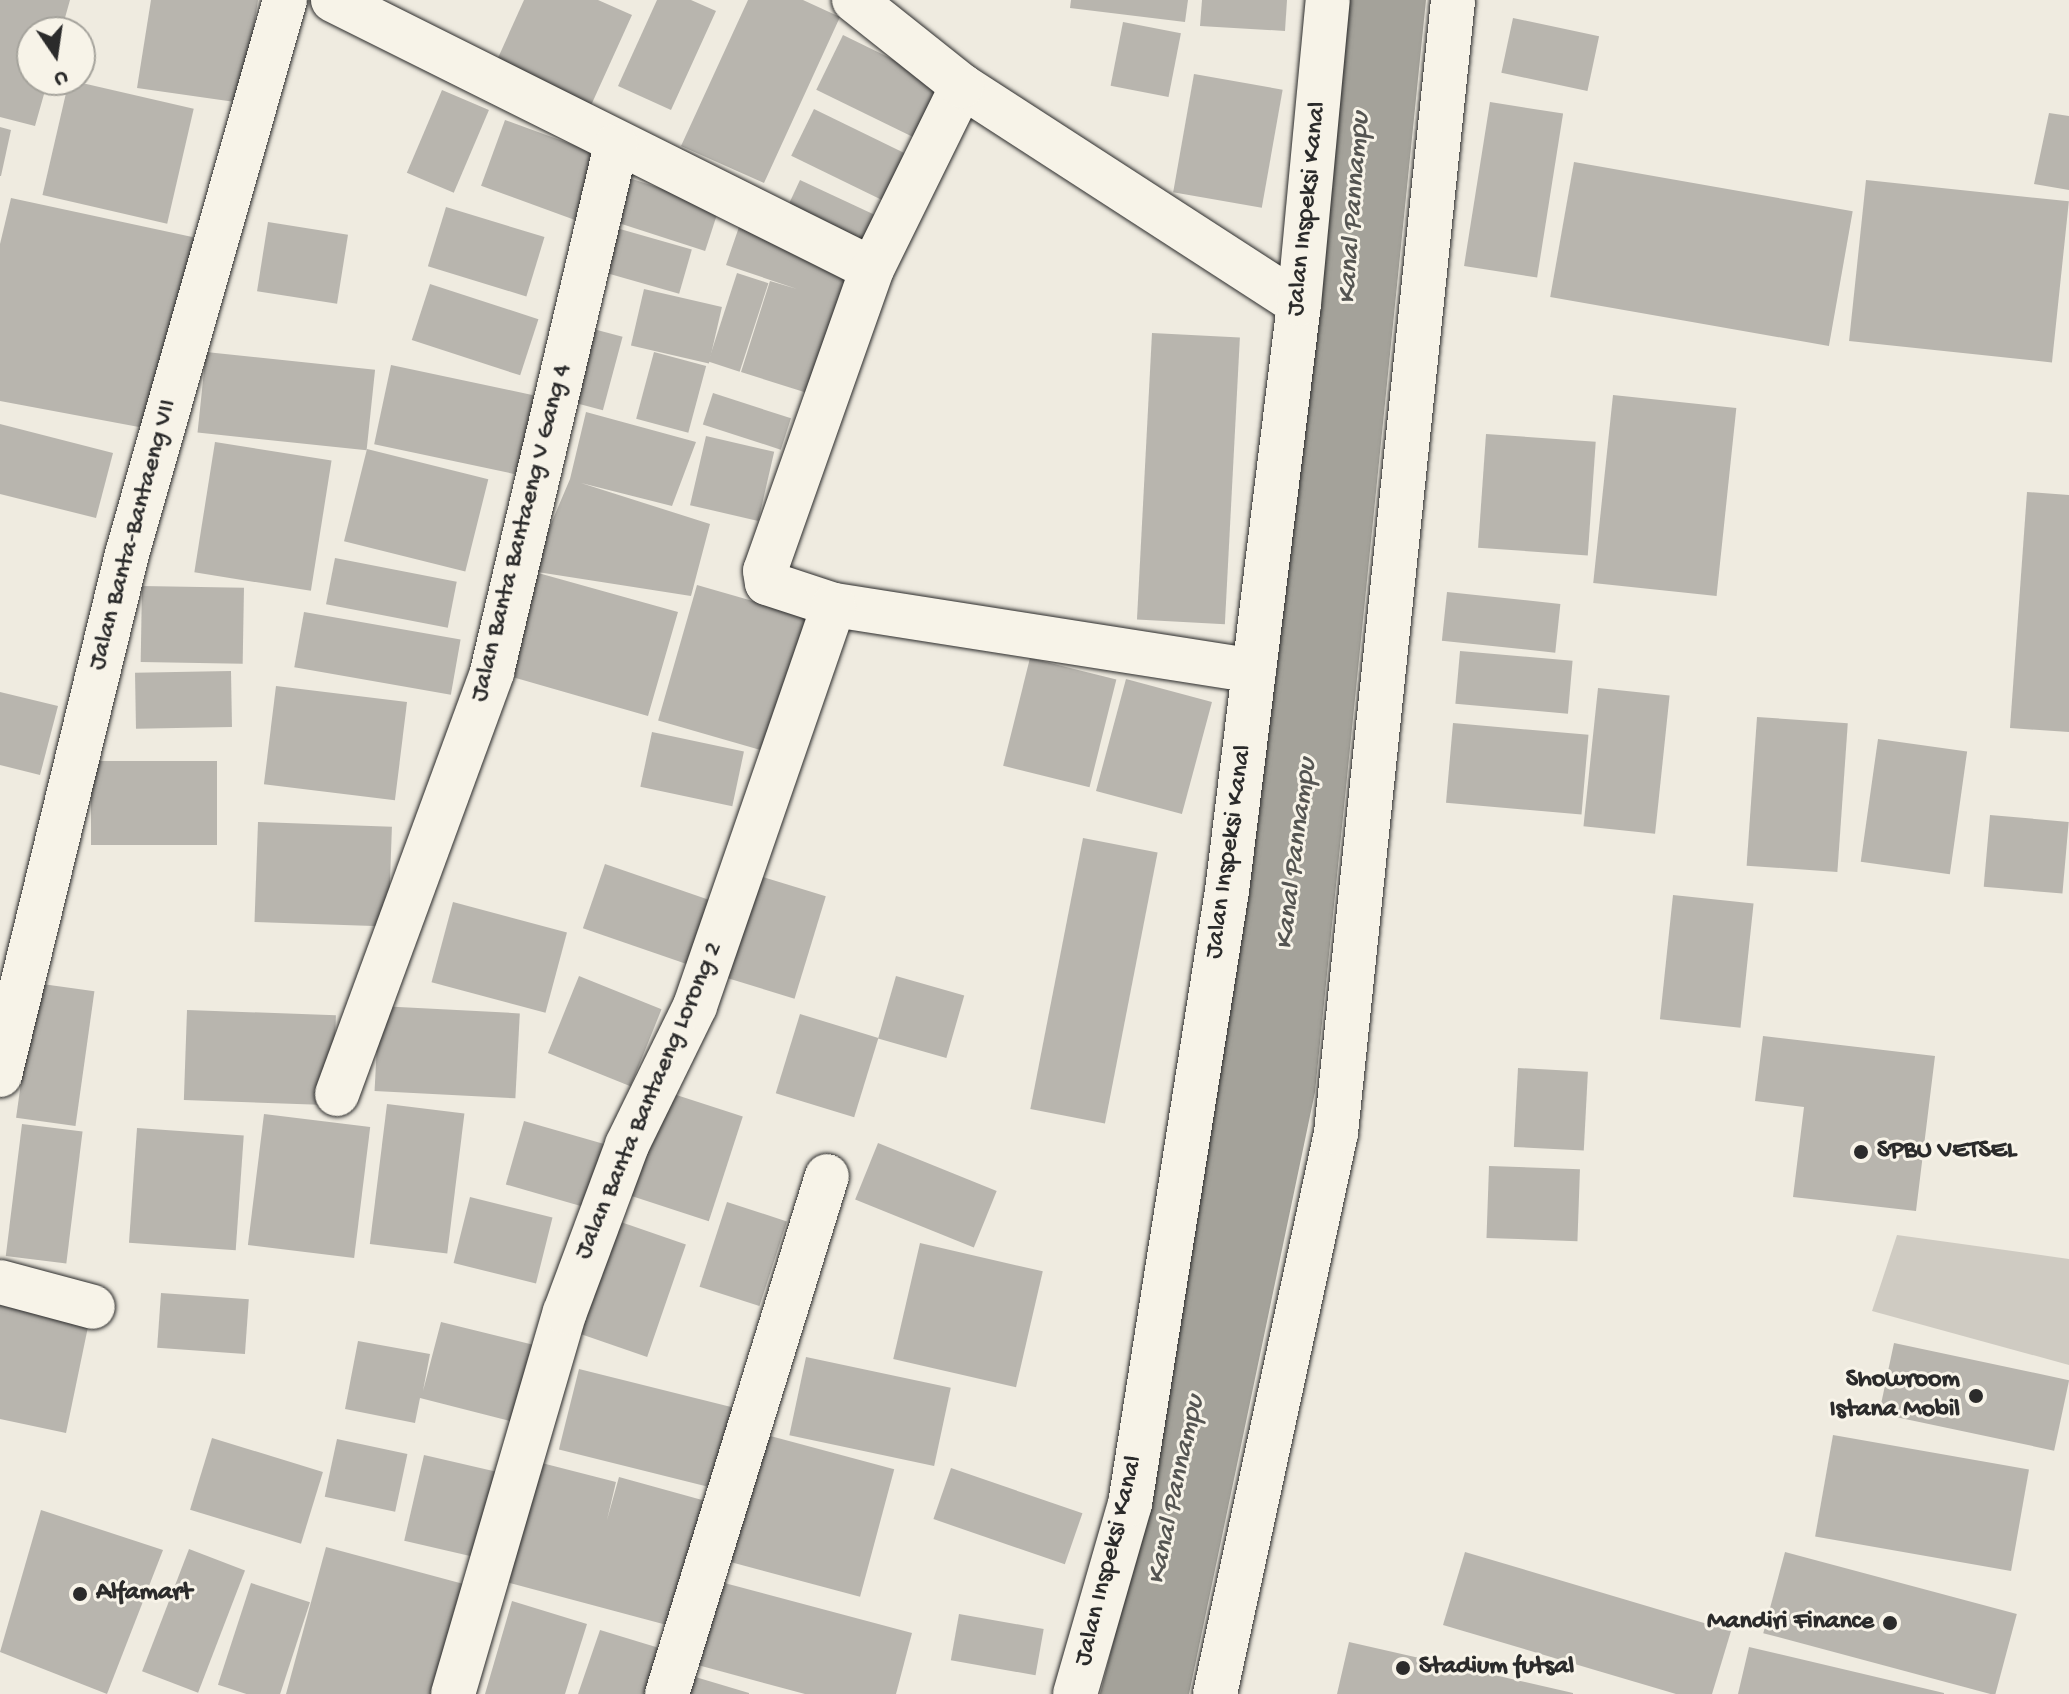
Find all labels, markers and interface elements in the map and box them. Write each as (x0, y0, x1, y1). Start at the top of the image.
north arrow (16, 16, 96, 96)
text: U (52, 63, 70, 92)
street label: Jalan Inspeksi Kanal (1281, 100, 1335, 318)
water label: Kanal Pannampu (1332, 111, 1378, 305)
street label: Jalan Banta Bantaeng V Gang 4 (465, 361, 579, 705)
street label: Jalan Banta-Bantaeng VII (83, 396, 185, 674)
street label: Jalan Inspeksi Kanal (1200, 743, 1260, 961)
water label: Kanal Pannampu (1269, 756, 1325, 952)
street label: Jalan Banta Bantaeng Lorong 2 (569, 938, 731, 1264)
place label: SPBU VETSEL (1877, 1136, 2016, 1168)
marker: SPBU VETSEL (1852, 1143, 1870, 1161)
place label: Showroom Istana Mobil (1830, 1365, 1960, 1426)
marker: Showroom Istana Mobil (1967, 1387, 1985, 1405)
water label: Kanal Pannampu (1141, 1392, 1213, 1588)
street label: Jalan Inspeksi Kanal (1069, 1453, 1151, 1669)
place label: Alfamart (96, 1578, 192, 1610)
marker: Alfamart (71, 1585, 89, 1603)
place label: Mandiri Finance (1707, 1607, 1874, 1639)
marker: Mandiri Finance (1881, 1614, 1899, 1632)
place label: Stadium futsal (1419, 1652, 1574, 1684)
marker: Stadium futsal (1394, 1659, 1412, 1677)

